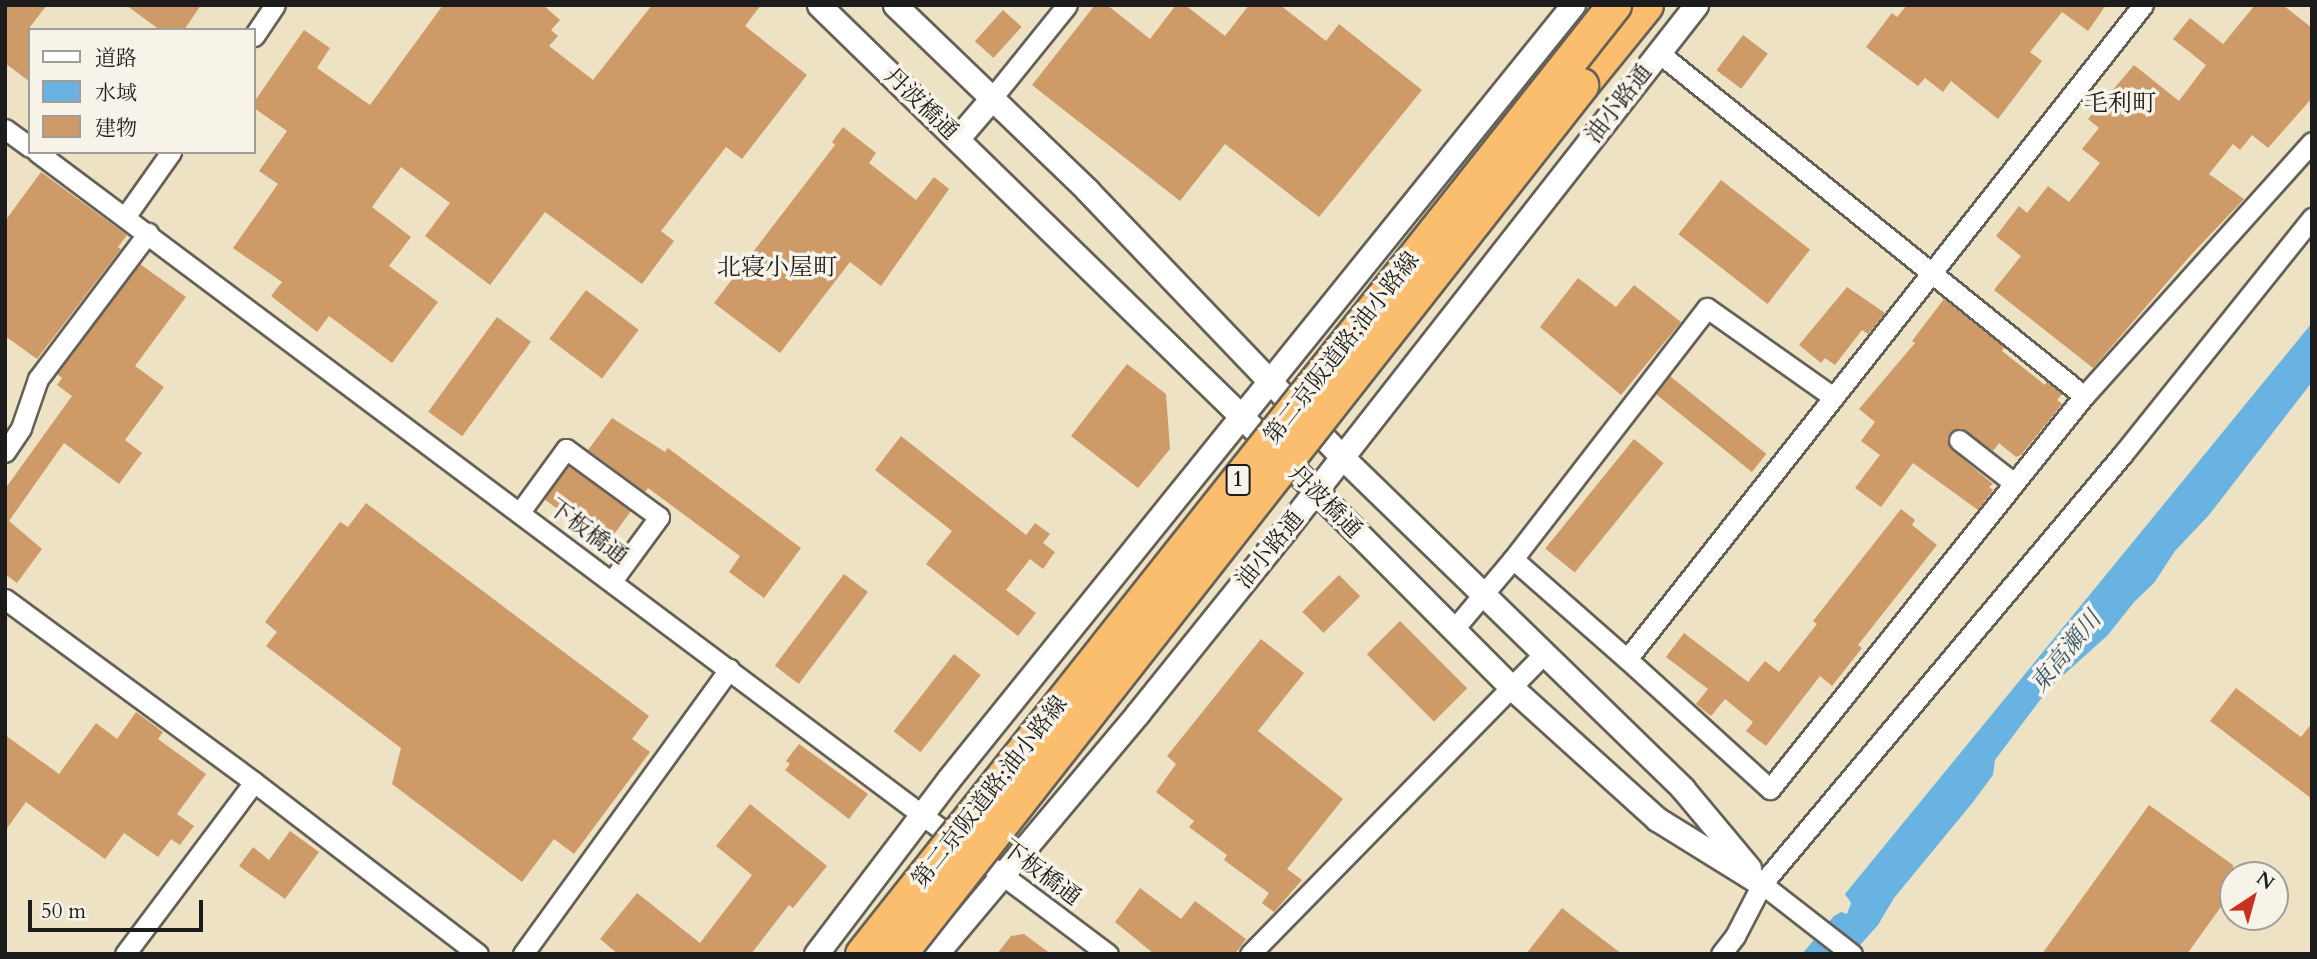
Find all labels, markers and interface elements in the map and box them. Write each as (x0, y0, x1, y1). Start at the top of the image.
legend (28, 28, 256, 154)
text: 道路 (95, 44, 137, 73)
street label: 油小路通 (1580, 59, 1658, 149)
street label: 丹波橋通 (878, 62, 964, 146)
text: 水域 (95, 79, 137, 108)
district label: 毛利町 (2084, 90, 2156, 118)
text: 建物 (95, 114, 137, 143)
street label: 第二京阪道路;油小路線 (1259, 247, 1425, 449)
district label: 北寝小屋町 (717, 254, 837, 282)
street label: 丹波橋通 (1283, 460, 1367, 544)
road number: 1 (1224, 462, 1252, 498)
street label: 下板橋通 (543, 493, 633, 571)
street label: 油小路通 (1230, 506, 1310, 594)
water label: 東高瀬川 (2025, 606, 2107, 698)
street label: 第二京阪道路;油小路線 (907, 691, 1073, 893)
street label: 下板橋通 (996, 834, 1086, 912)
north arrow (2219, 861, 2289, 931)
text: N (2251, 865, 2279, 896)
scale bar (32, 886, 206, 930)
text: 50 m (41, 897, 86, 926)

